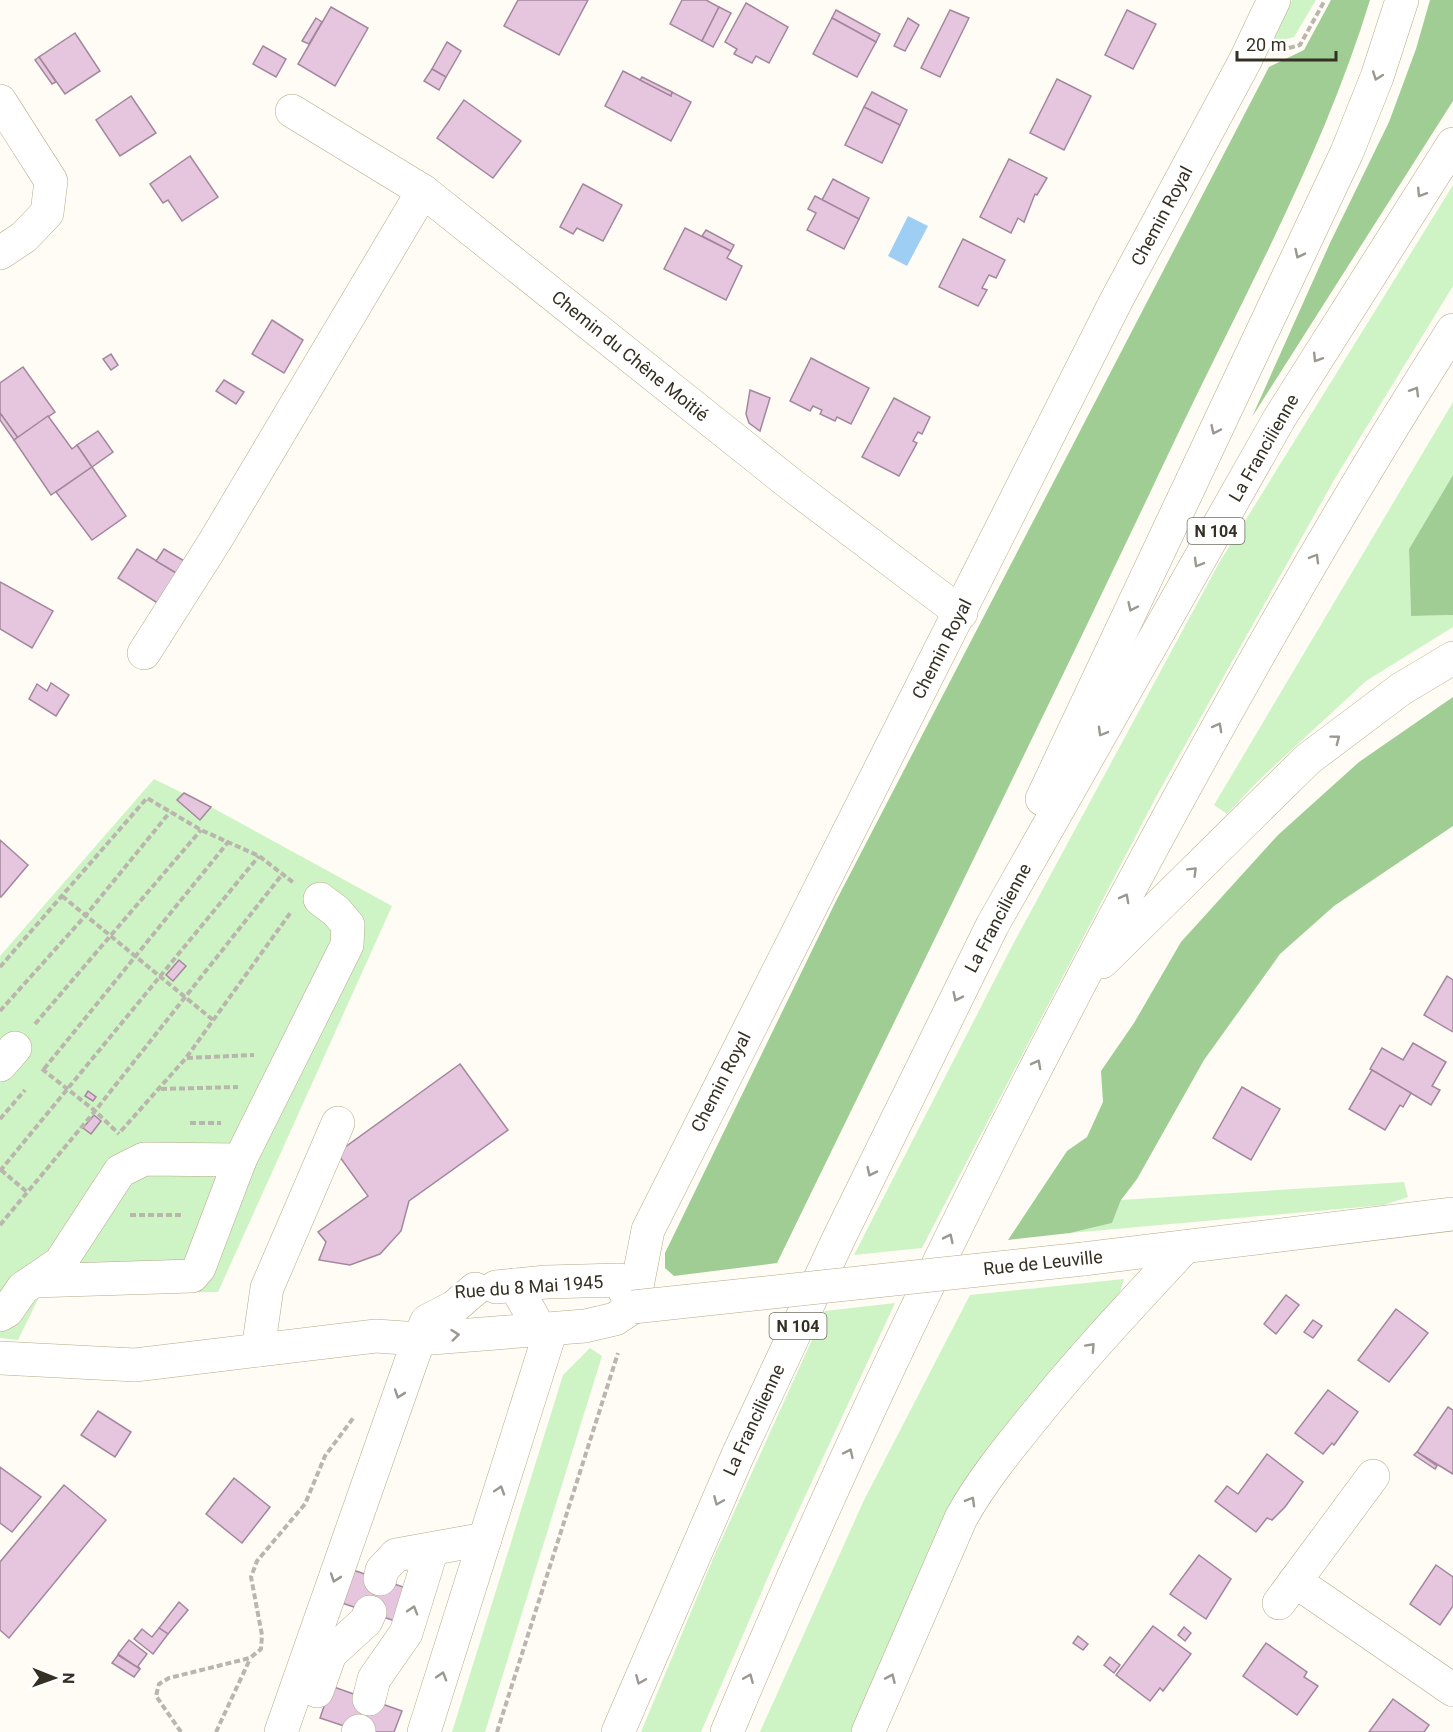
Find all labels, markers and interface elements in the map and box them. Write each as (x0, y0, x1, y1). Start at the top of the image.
scale bar (1237, 24, 1336, 62)
text: 20 m (1246, 34, 1286, 55)
one-way arrow (1372, 69, 1384, 80)
street label: Chemin Royal (1127, 162, 1197, 269)
one-way arrow (1417, 187, 1429, 197)
one-way arrow (1295, 248, 1306, 259)
street label: Chemin du Chêne Moitié (548, 286, 713, 425)
one-way arrow (1313, 352, 1325, 362)
one-way arrow (1408, 387, 1420, 397)
street label: La Francilienne (1224, 390, 1303, 505)
one-way arrow (1210, 424, 1222, 435)
road number: N 104 (1188, 518, 1244, 544)
one-way arrow (1307, 554, 1319, 564)
one-way arrow (1194, 557, 1205, 567)
street label: Chemin Royal (907, 595, 976, 702)
one-way arrow (1127, 600, 1139, 611)
one-way arrow (1211, 723, 1222, 733)
one-way arrow (1098, 726, 1109, 737)
one-way arrow (1329, 735, 1340, 746)
street label: La Francilienne (960, 860, 1035, 976)
one-way arrow (1186, 868, 1197, 878)
one-way arrow (1118, 894, 1129, 905)
one-way arrow (953, 991, 964, 1002)
street label: Chemin Royal (686, 1028, 755, 1135)
one-way arrow (1030, 1060, 1041, 1071)
one-way arrow (866, 1166, 878, 1177)
one-way arrow (942, 1234, 954, 1245)
street label: Rue de Leuville (982, 1246, 1104, 1279)
street label: Rue du 8 Mai 1945 (454, 1271, 604, 1302)
road number: N 104 (770, 1313, 826, 1339)
one-way arrow (451, 1329, 460, 1342)
one-way arrow (1084, 1344, 1095, 1354)
street label: La Francilienne (719, 1361, 789, 1479)
one-way arrow (393, 1388, 406, 1399)
one-way arrow (842, 1449, 854, 1460)
one-way arrow (493, 1485, 505, 1496)
one-way arrow (713, 1495, 725, 1506)
one-way arrow (964, 1497, 975, 1507)
one-way arrow (329, 1572, 342, 1583)
one-way arrow (406, 1605, 418, 1616)
north arrow (24, 1648, 84, 1708)
one-way arrow (435, 1671, 447, 1682)
text: N (59, 1672, 78, 1684)
one-way arrow (742, 1673, 754, 1684)
one-way arrow (635, 1674, 647, 1685)
one-way arrow (884, 1674, 896, 1685)

